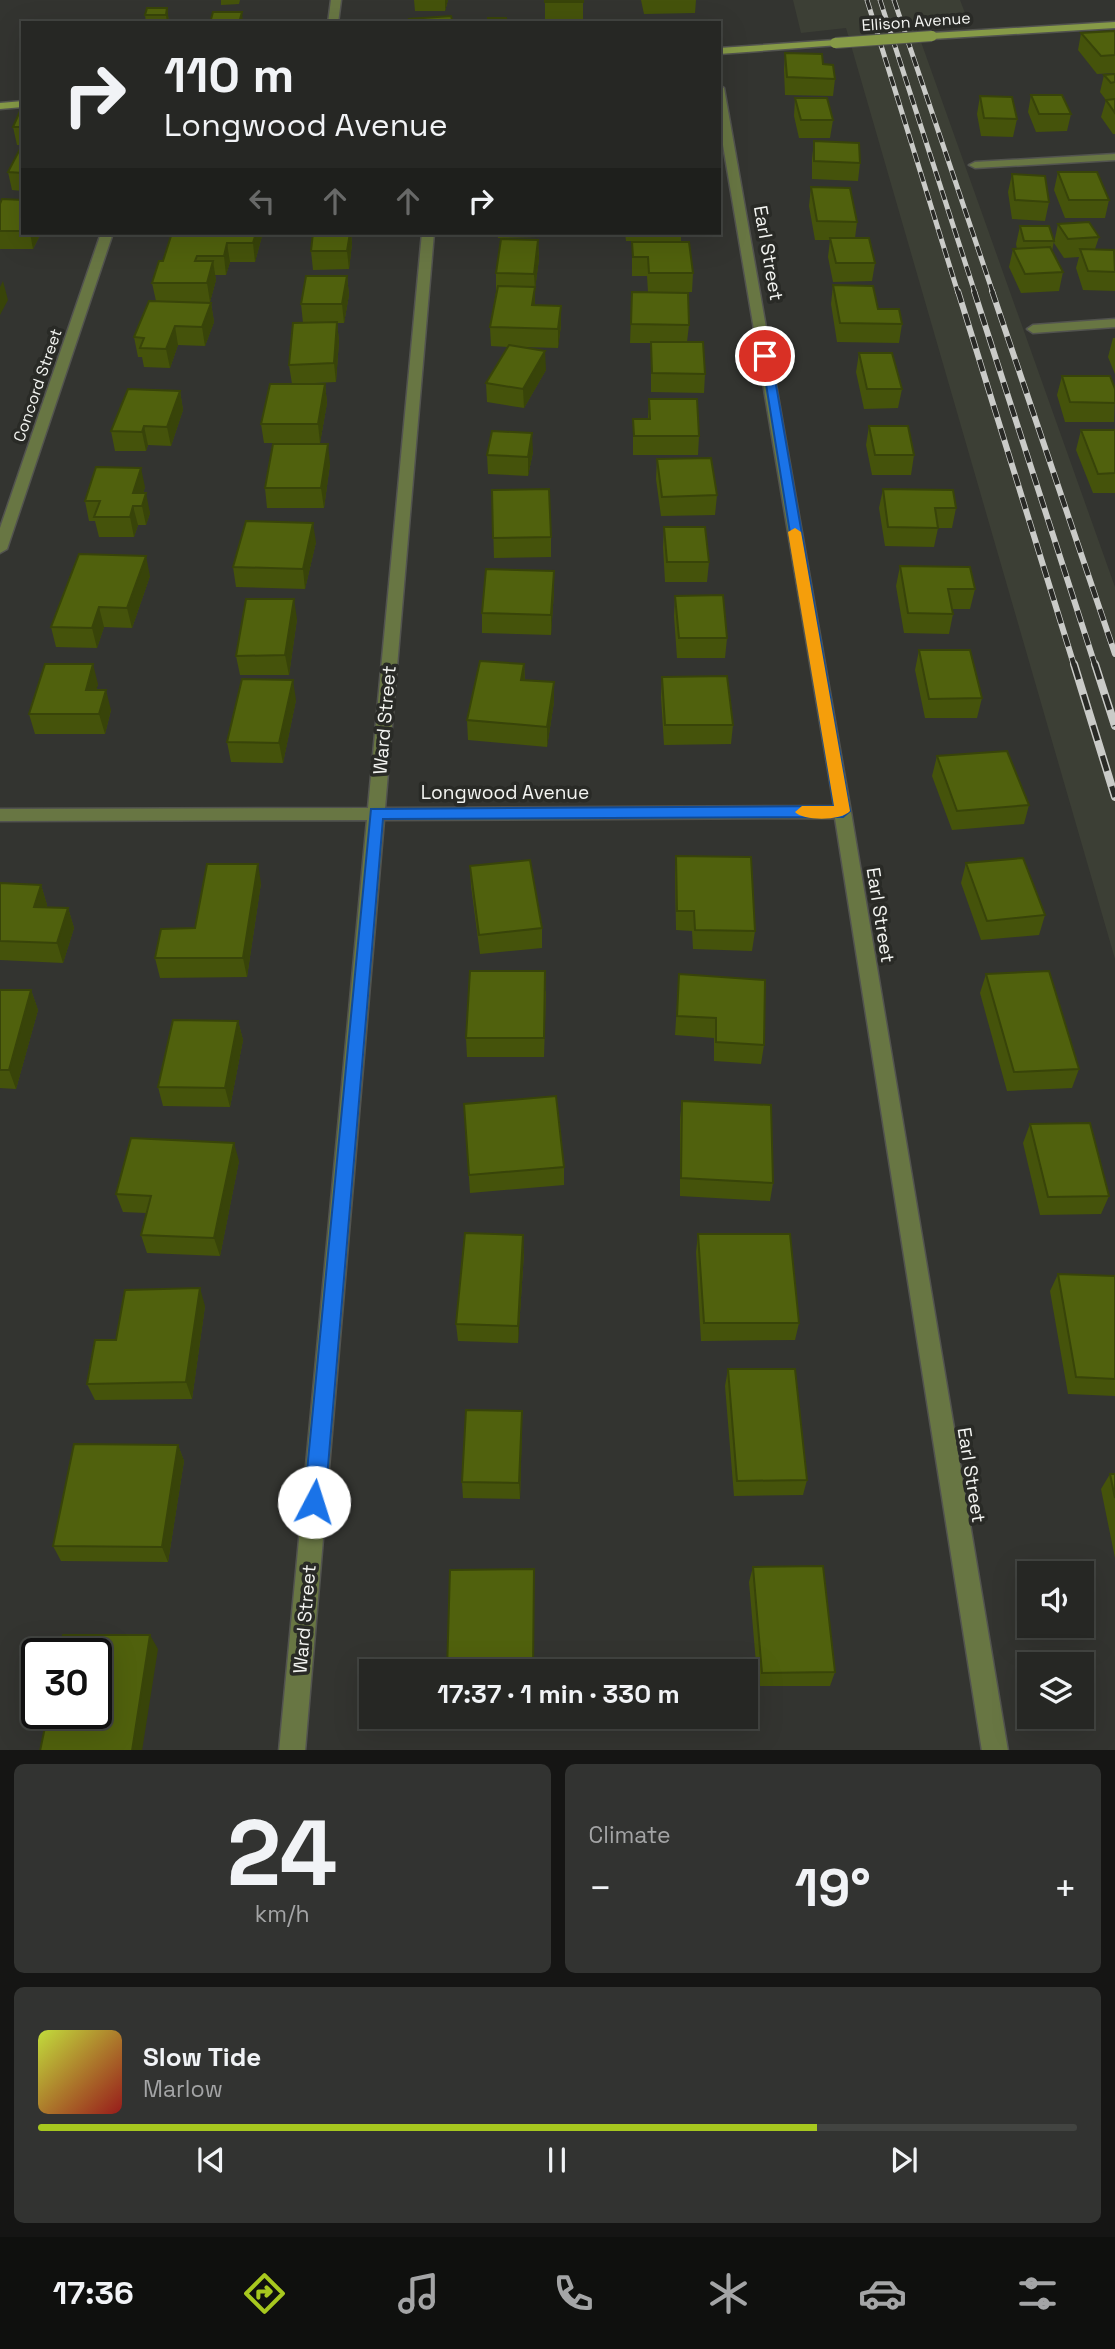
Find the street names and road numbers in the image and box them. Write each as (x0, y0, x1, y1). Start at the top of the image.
street label: Ellison Avenue (861, 7, 971, 36)
street label: Earl Street (748, 203, 789, 303)
street label: Concord Street (8, 326, 67, 445)
street label: Ward Street (367, 664, 402, 776)
street label: Longwood Avenue (421, 780, 589, 805)
street label: Earl Street (861, 866, 900, 965)
street label: Earl Street (952, 1426, 991, 1525)
street label: Ward Street (287, 1563, 322, 1675)

